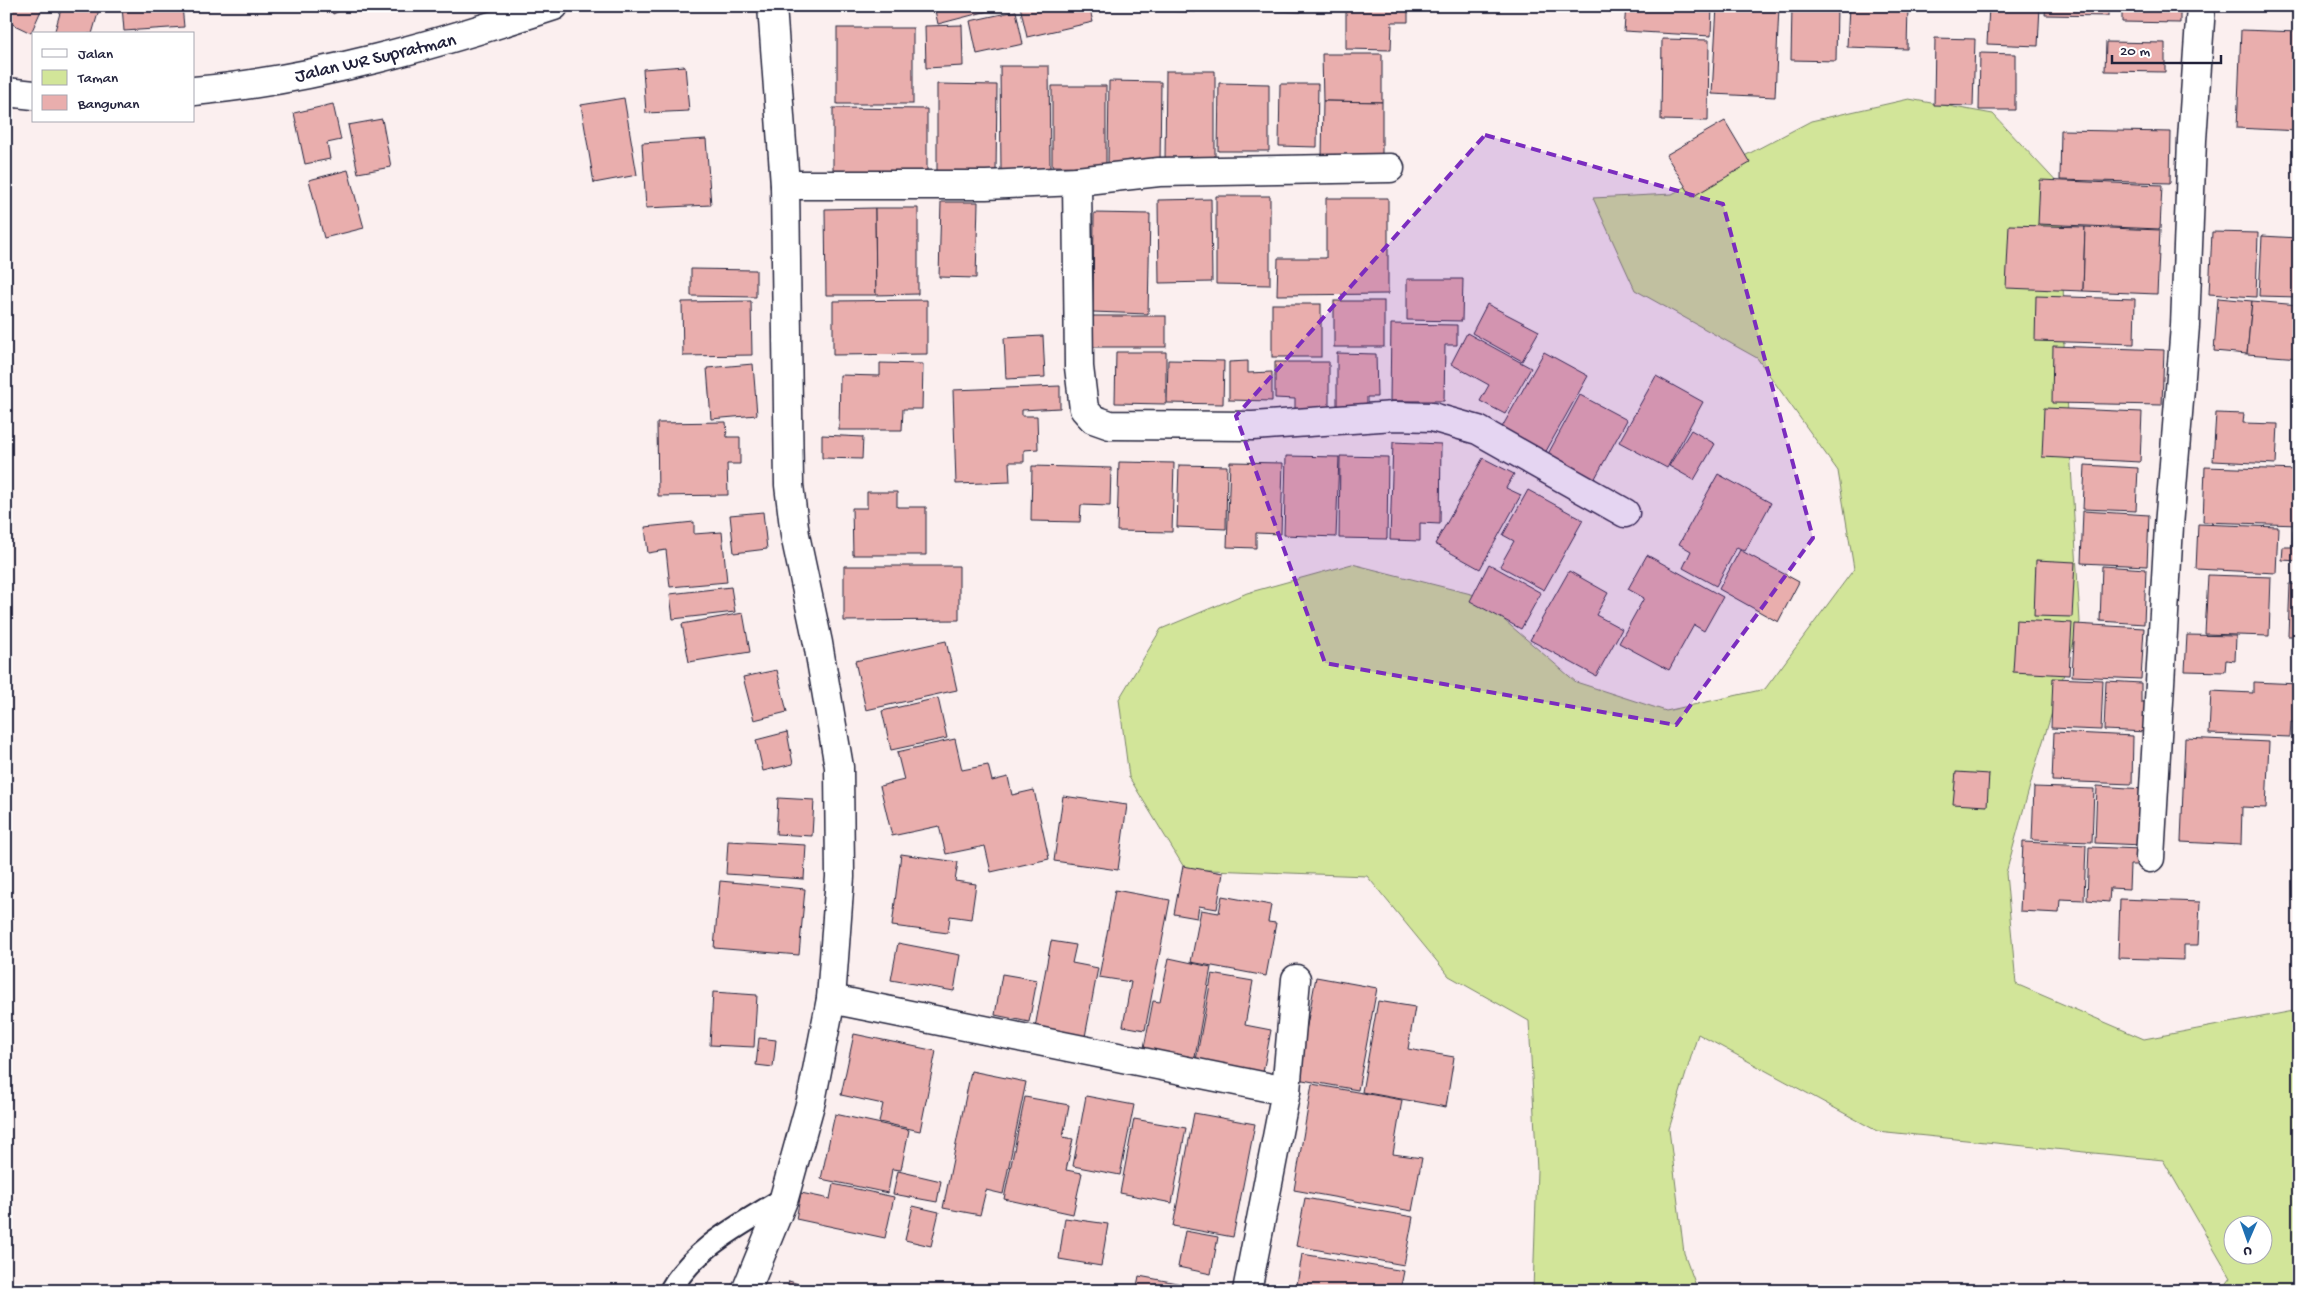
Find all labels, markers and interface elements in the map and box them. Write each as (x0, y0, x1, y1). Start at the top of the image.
street label: Jalan WR Supratman (293, 30, 459, 89)
legend (32, 32, 195, 122)
scale bar (2112, 32, 2221, 64)
text: 20 m (2120, 43, 2150, 61)
text: Jalan (78, 46, 113, 64)
text: Taman (77, 70, 118, 88)
text: Bangunan (77, 96, 139, 114)
north arrow (2222, 1214, 2272, 1264)
text: U (2243, 1242, 2252, 1259)

